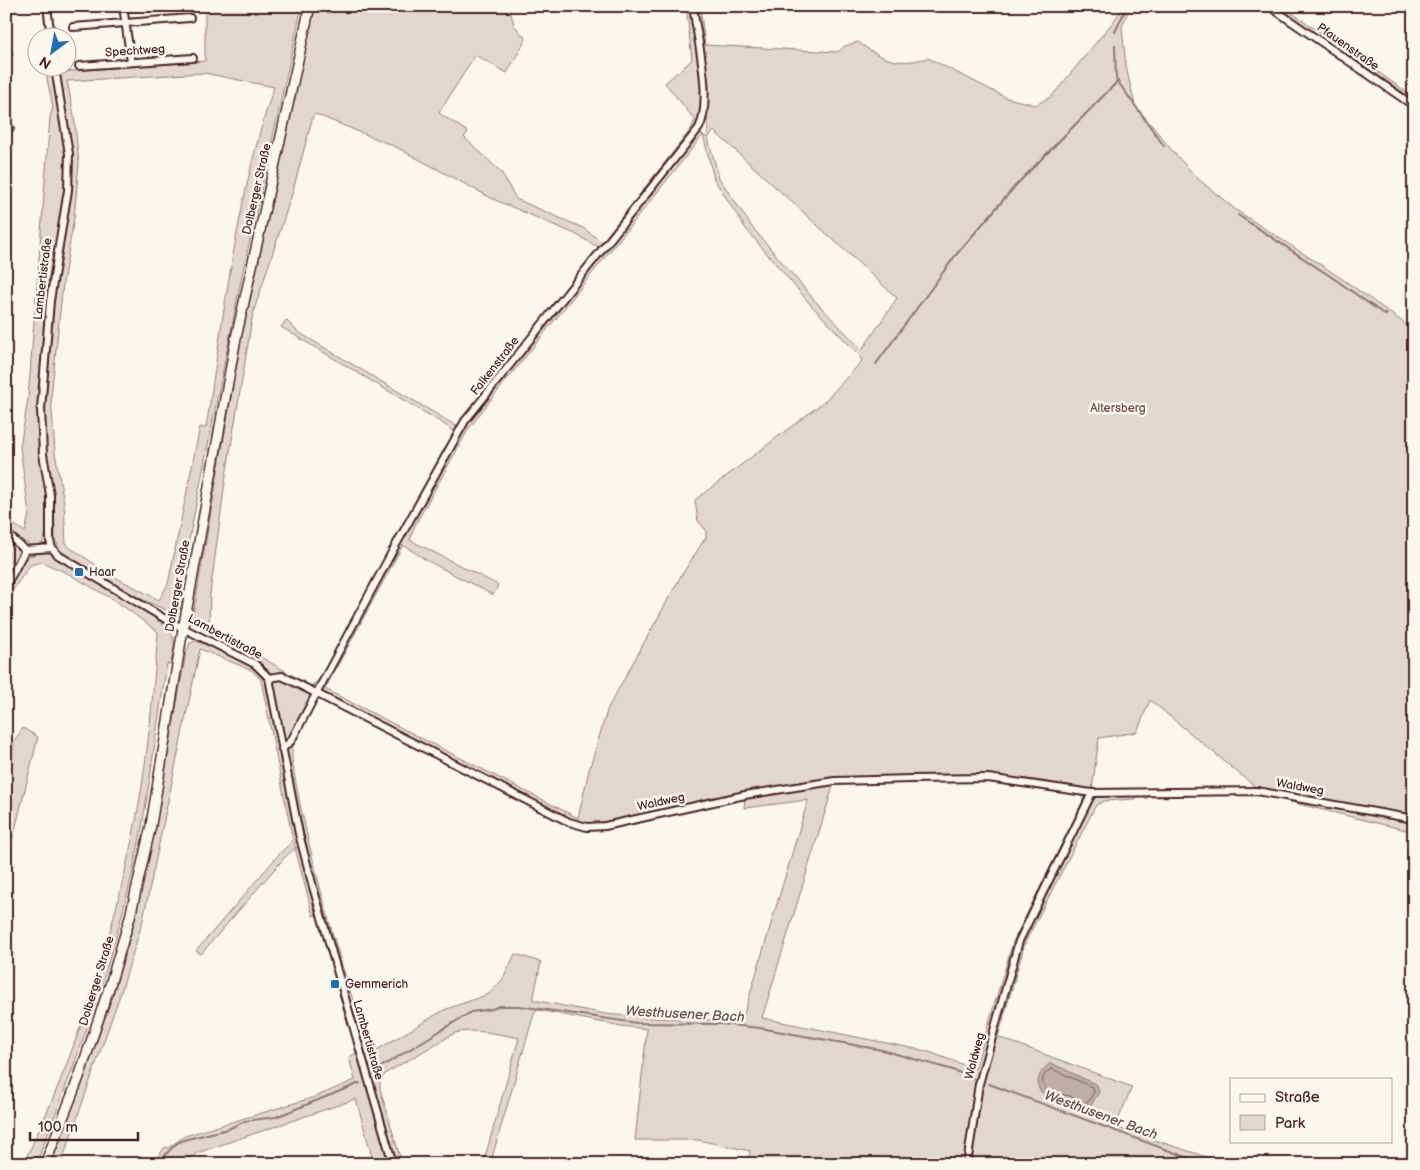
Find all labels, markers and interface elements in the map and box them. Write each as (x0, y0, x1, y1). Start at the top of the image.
street label: Pfauenstraße (1314, 20, 1382, 74)
north arrow (28, 28, 78, 78)
street label: Spechtweg (105, 41, 166, 61)
text: N (36, 53, 54, 73)
street label: Dolberger Straße (239, 142, 275, 236)
street label: Lambertistraße (31, 237, 55, 321)
street label: Falkenstraße (467, 334, 523, 398)
park label: Altersberg (1090, 401, 1146, 416)
street label: Dolberger Straße (163, 539, 193, 633)
place label: Haar (89, 565, 116, 580)
marker: Haar (73, 566, 85, 578)
street label: Lambertistraße (185, 611, 265, 663)
street label: Waldweg (1275, 775, 1325, 799)
street label: Waldweg (636, 790, 686, 814)
street label: Dolberger Straße (76, 934, 118, 1028)
place label: Gemmerich (345, 977, 409, 992)
marker: Gemmerich (329, 978, 341, 990)
street label: Lambertistraße (349, 998, 387, 1082)
water label: Westhusener Bach (625, 1002, 745, 1026)
street label: Waldweg (962, 1031, 988, 1081)
legend (1230, 1078, 1392, 1142)
water label: Westhusener Bach (1042, 1087, 1160, 1143)
text: Straße (1275, 1088, 1320, 1107)
scale bar (30, 1110, 138, 1142)
text: Park (1275, 1114, 1306, 1133)
text: 100 m (38, 1118, 78, 1137)

